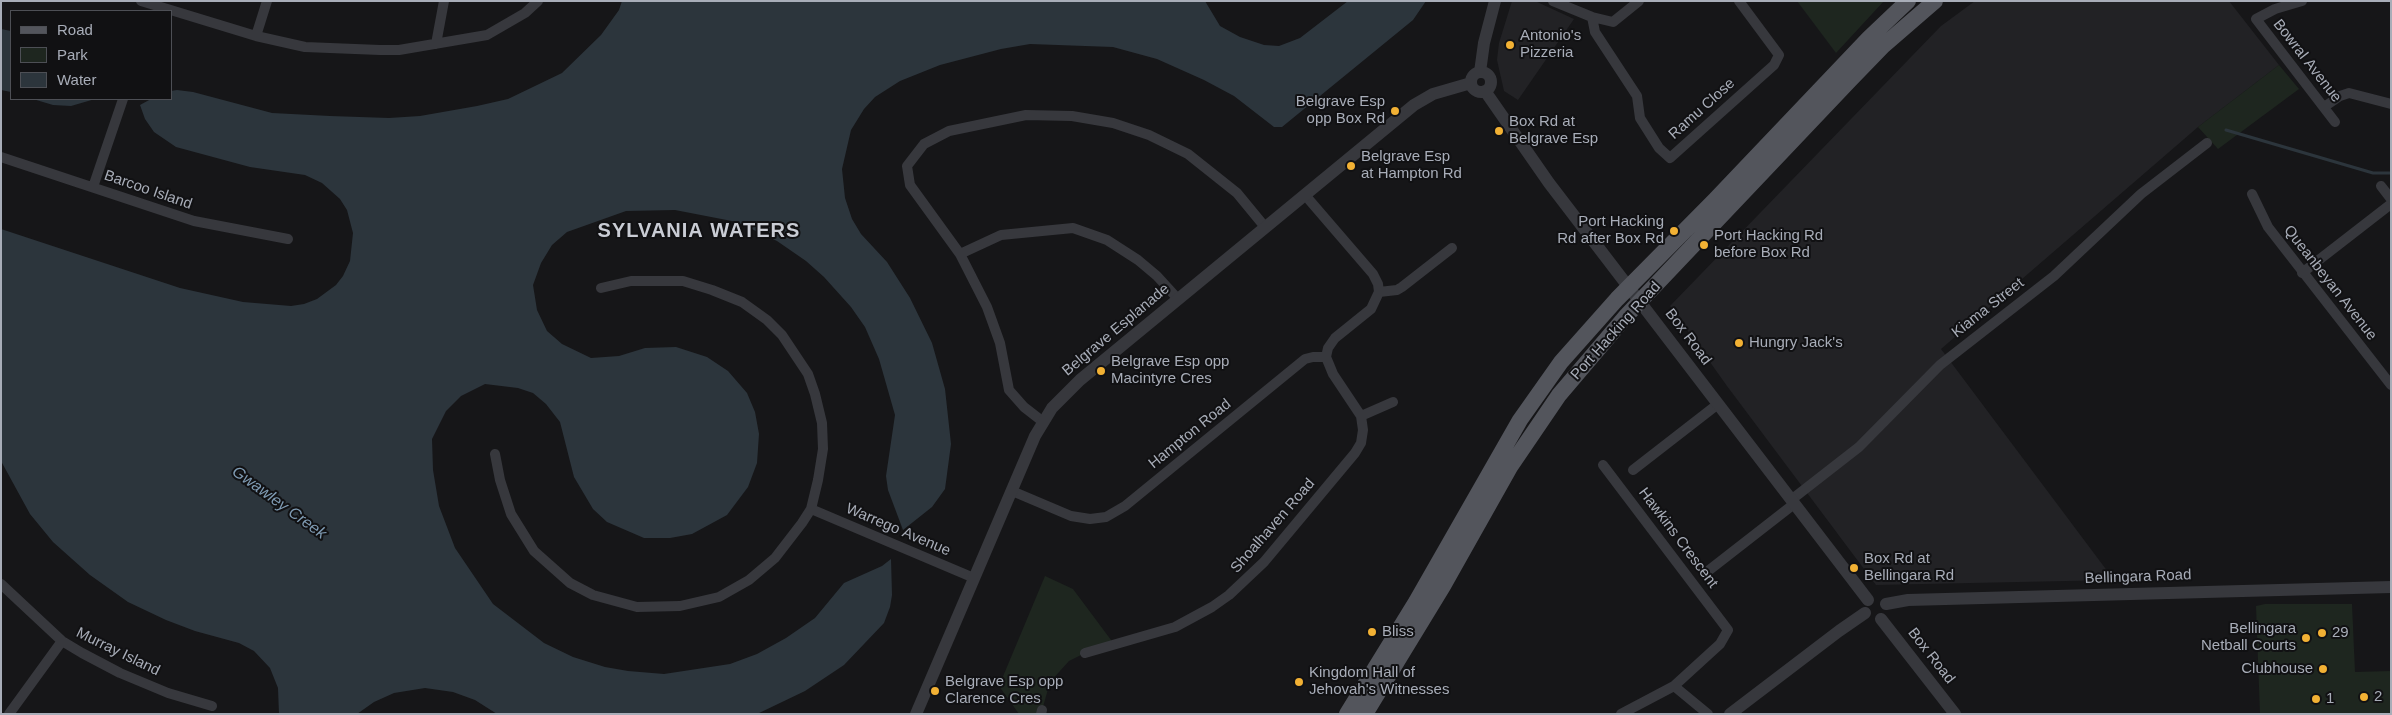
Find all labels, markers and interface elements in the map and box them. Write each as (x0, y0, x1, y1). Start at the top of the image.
legend (10, 10, 172, 100)
street label: Bowral Avenue (2269, 16, 2345, 106)
text: Road (57, 21, 93, 38)
place label: Antonio's Pizzeria (1520, 27, 1581, 62)
marker: Antonio's Pizzeria (1504, 39, 1516, 51)
text: Park (57, 46, 88, 63)
text: Water (57, 71, 96, 88)
street label: Ramu Close (1665, 75, 1739, 143)
place label: Belgrave Esp opp Box Rd (1296, 93, 1385, 128)
marker: Belgrave Esp opp Box Rd (1389, 105, 1401, 117)
place label: Box Rd at Belgrave Esp (1509, 113, 1598, 148)
marker: Box Rd at Belgrave Esp (1493, 125, 1505, 137)
place label: Belgrave Esp at Hampton Rd (1361, 148, 1462, 183)
marker: Belgrave Esp at Hampton Rd (1345, 160, 1357, 172)
street label: Barcoo Island (102, 167, 194, 213)
place label: Port Hacking Rd after Box Rd (1557, 213, 1664, 248)
district label: SYLVANIA WATERS (596, 219, 802, 243)
street label: Queanbeyan Avenue (2280, 222, 2380, 344)
marker: Port Hacking Rd after Box Rd (1668, 225, 1680, 237)
place label: Port Hacking Rd before Box Rd (1714, 227, 1823, 262)
marker: Port Hacking Rd before Box Rd (1698, 239, 1710, 251)
street label: Kiama Street (1948, 274, 2028, 342)
street label: Port Hacking Road (1567, 278, 1665, 384)
street label: Belgrave Esplanade (1059, 280, 1173, 380)
street label: Box Road (1661, 305, 1715, 369)
place label: Hungry Jack's (1749, 334, 1843, 352)
marker: Hungry Jack's (1733, 337, 1745, 349)
place label: Belgrave Esp opp Macintyre Cres (1111, 353, 1229, 388)
marker: Belgrave Esp opp Macintyre Cres (1095, 365, 1107, 377)
street label: Hampton Road (1145, 395, 1235, 473)
water label: Gwawley Creek (228, 462, 330, 544)
street label: Shoalhaven Road (1227, 475, 1319, 577)
street label: Hawkins Crescent (1634, 484, 1722, 592)
street label: Warrego Avenue (843, 500, 953, 560)
place label: Box Rd at Bellingara Rd (1864, 550, 1954, 585)
marker: Box Rd at Bellingara Rd (1848, 562, 1860, 574)
street label: Bellingara Road (2084, 566, 2192, 588)
place label: Bellingara Netball Courts (2201, 620, 2296, 655)
place label: Bliss (1382, 623, 1414, 641)
street label: Murray Island (73, 624, 163, 680)
place label: 29 (2332, 624, 2349, 642)
street label: Box Road (1904, 625, 1958, 687)
marker: Bliss (1366, 626, 1378, 638)
marker: 29 (2316, 627, 2328, 639)
marker: Bellingara Netball Courts (2300, 632, 2312, 644)
place label: Clubhouse (2241, 660, 2313, 678)
marker: Clubhouse (2317, 663, 2329, 675)
place label: Kingdom Hall of Jehovah's Witnesses (1309, 664, 1449, 699)
place label: Belgrave Esp opp Clarence Cres (945, 673, 1063, 708)
marker: Kingdom Hall of Jehovah's Witnesses (1293, 676, 1305, 688)
marker: Belgrave Esp opp Clarence Cres (929, 685, 941, 697)
place label: 2 (2374, 688, 2382, 706)
place label: 1 (2326, 690, 2334, 708)
marker: 2 (2358, 691, 2370, 703)
marker: 1 (2310, 693, 2322, 705)

